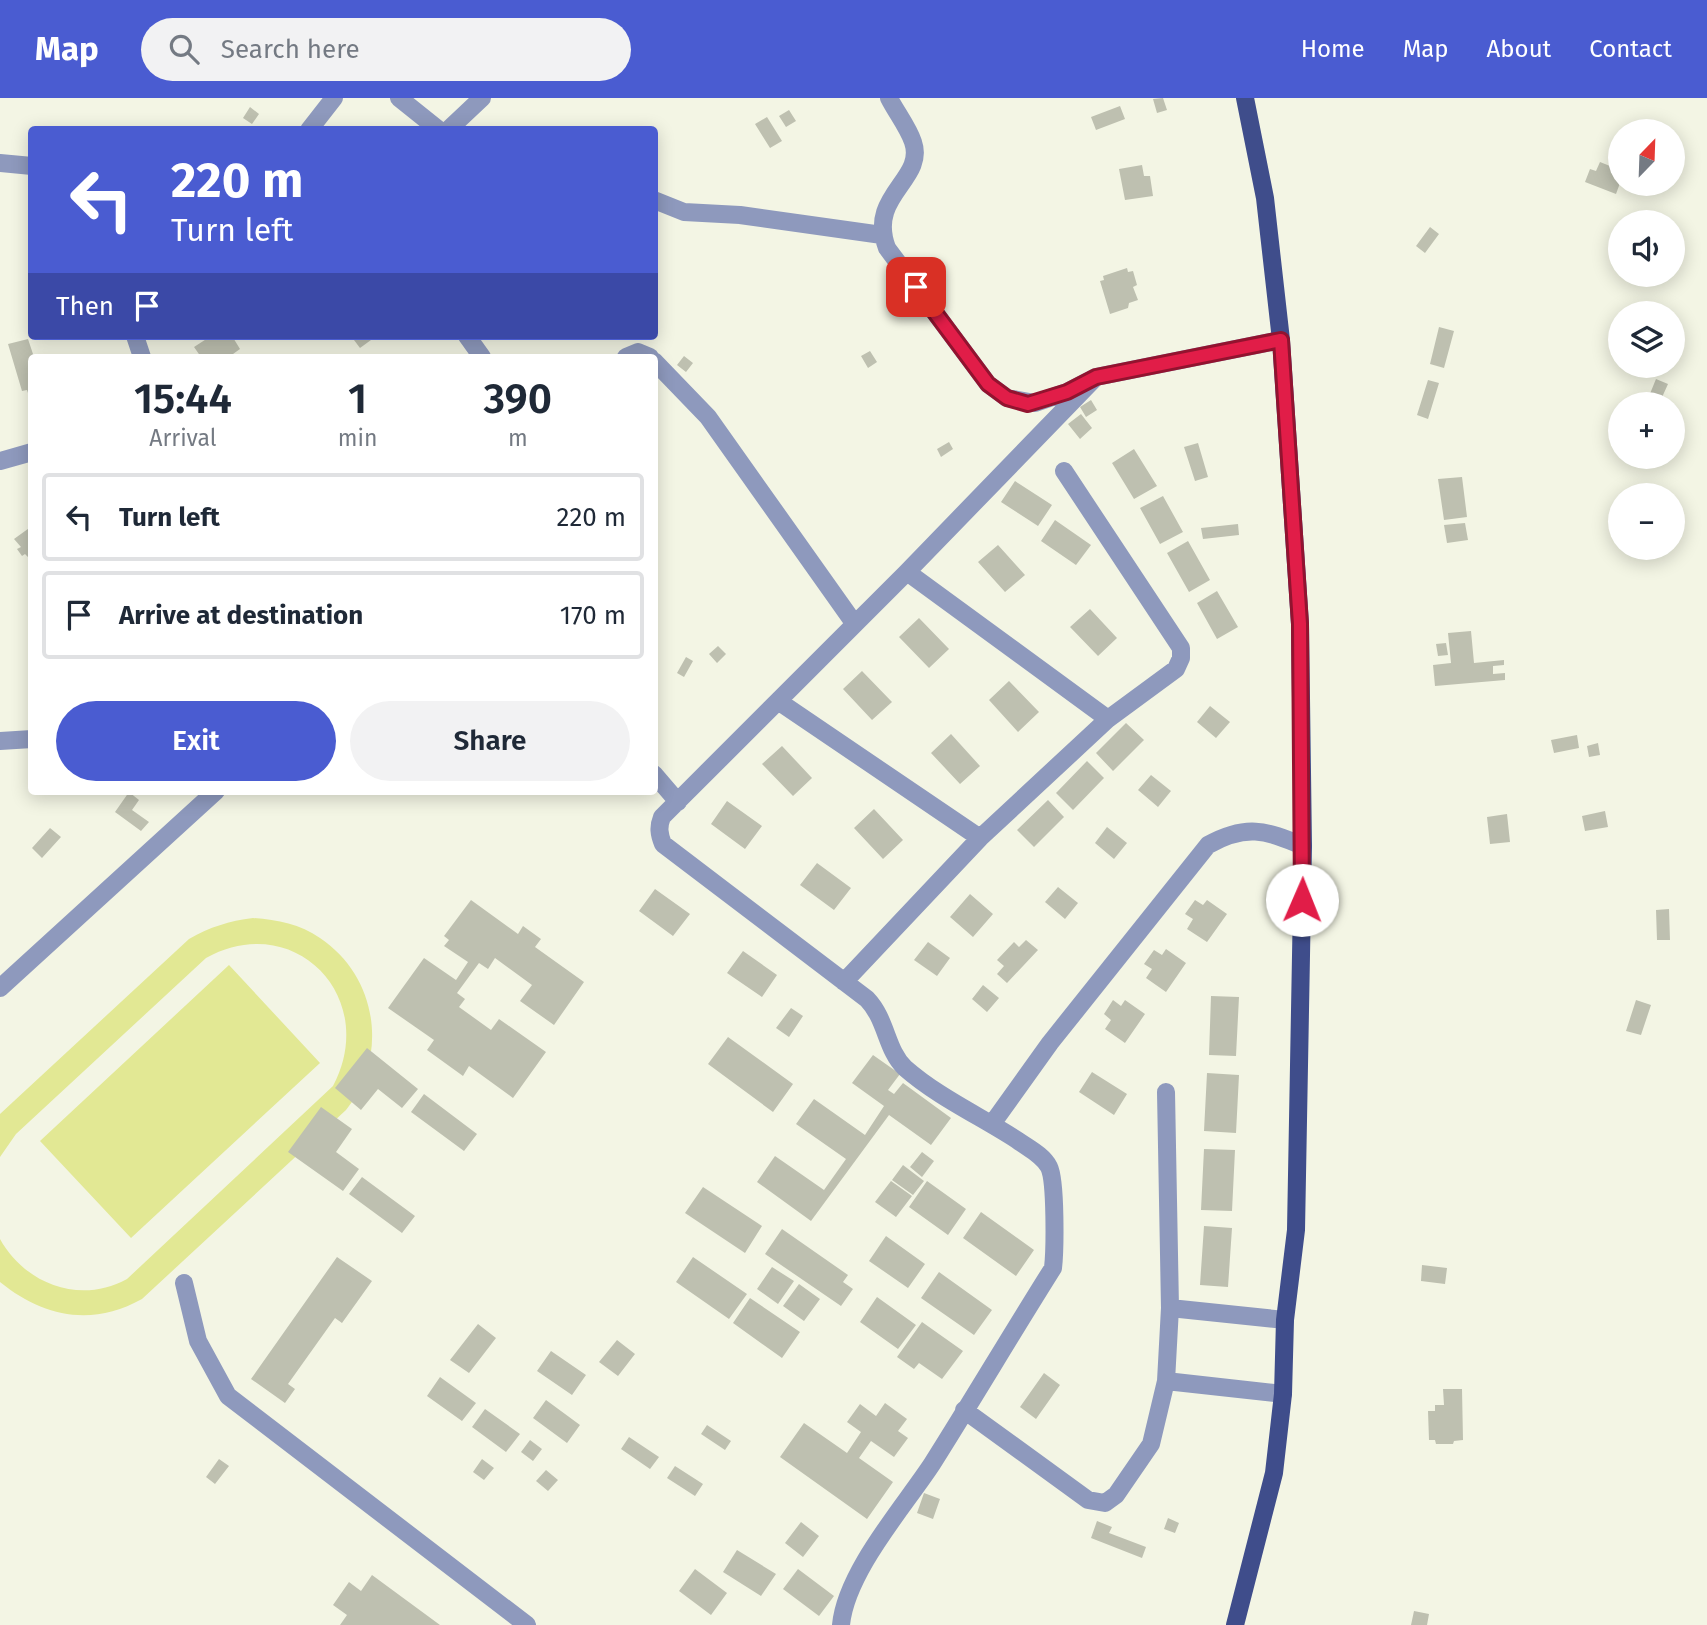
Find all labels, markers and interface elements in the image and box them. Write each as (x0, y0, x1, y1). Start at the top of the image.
search box (141, 18, 631, 81)
text: Map (35, 29, 99, 69)
icon: search (165, 30, 203, 68)
text: Search here (221, 34, 360, 65)
text: Home (1301, 35, 1365, 63)
text: Map (1403, 35, 1449, 63)
text: About (1487, 35, 1551, 63)
text: Contact (1589, 35, 1672, 63)
north arrow (1608, 119, 1685, 196)
map controls (1608, 119, 1685, 560)
text: 220 m (171, 151, 303, 210)
icon: left (56, 154, 147, 245)
button: sound (1608, 210, 1685, 287)
text: Turn left (171, 211, 293, 249)
pin (886, 257, 946, 317)
icon: arrive (897, 268, 935, 306)
icon: arrive (128, 287, 166, 325)
text: Then (56, 291, 114, 322)
button: layers (1608, 301, 1685, 378)
text: 15:44 (134, 374, 232, 424)
text: 1 (348, 374, 367, 424)
text: 390 (483, 374, 552, 424)
button: + (1608, 392, 1685, 469)
text: Arrival (149, 424, 217, 452)
text: min (338, 424, 377, 452)
text: m (508, 424, 528, 452)
button: − (1608, 483, 1685, 560)
icon: left (60, 498, 98, 536)
text: Turn left (119, 502, 220, 533)
text: 220 m (557, 502, 626, 533)
icon: arrive (60, 596, 98, 634)
text: Arrive at destination (119, 600, 363, 631)
text: 170 m (560, 600, 626, 631)
button: Exit (56, 701, 336, 781)
button: Share (350, 701, 630, 781)
position arrow (1265, 863, 1339, 937)

